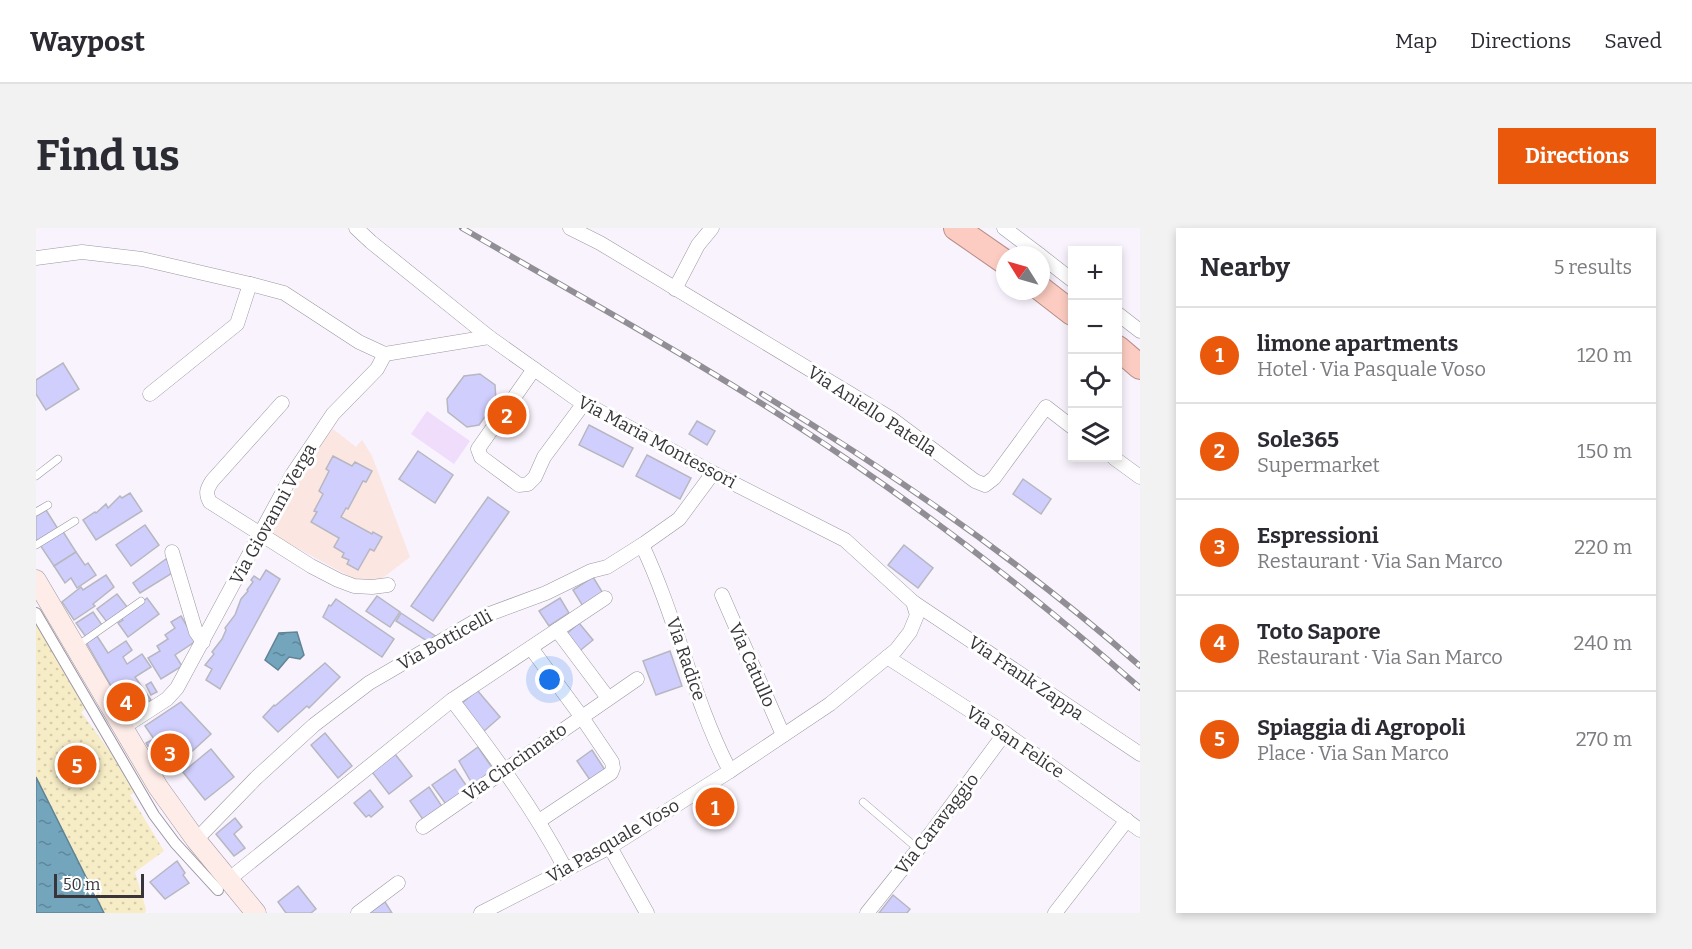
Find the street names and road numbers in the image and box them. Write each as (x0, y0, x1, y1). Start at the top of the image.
street label: Via Aniello Patella (803, 361, 941, 461)
street label: Via Maria Montessori (574, 391, 740, 493)
street label: Via Giovanni Verga (225, 439, 321, 588)
street label: Via Botticelli (394, 605, 496, 675)
street label: Via Radice (662, 615, 710, 703)
street label: Via Catullo (724, 620, 780, 710)
street label: Via Frank Zappa (964, 631, 1088, 725)
street label: Via San Felice (962, 701, 1068, 783)
street label: Via Cincinnato (459, 718, 571, 806)
street label: Via Caravaggio (891, 769, 983, 879)
street label: Via Pasquale Voso (543, 794, 683, 888)

